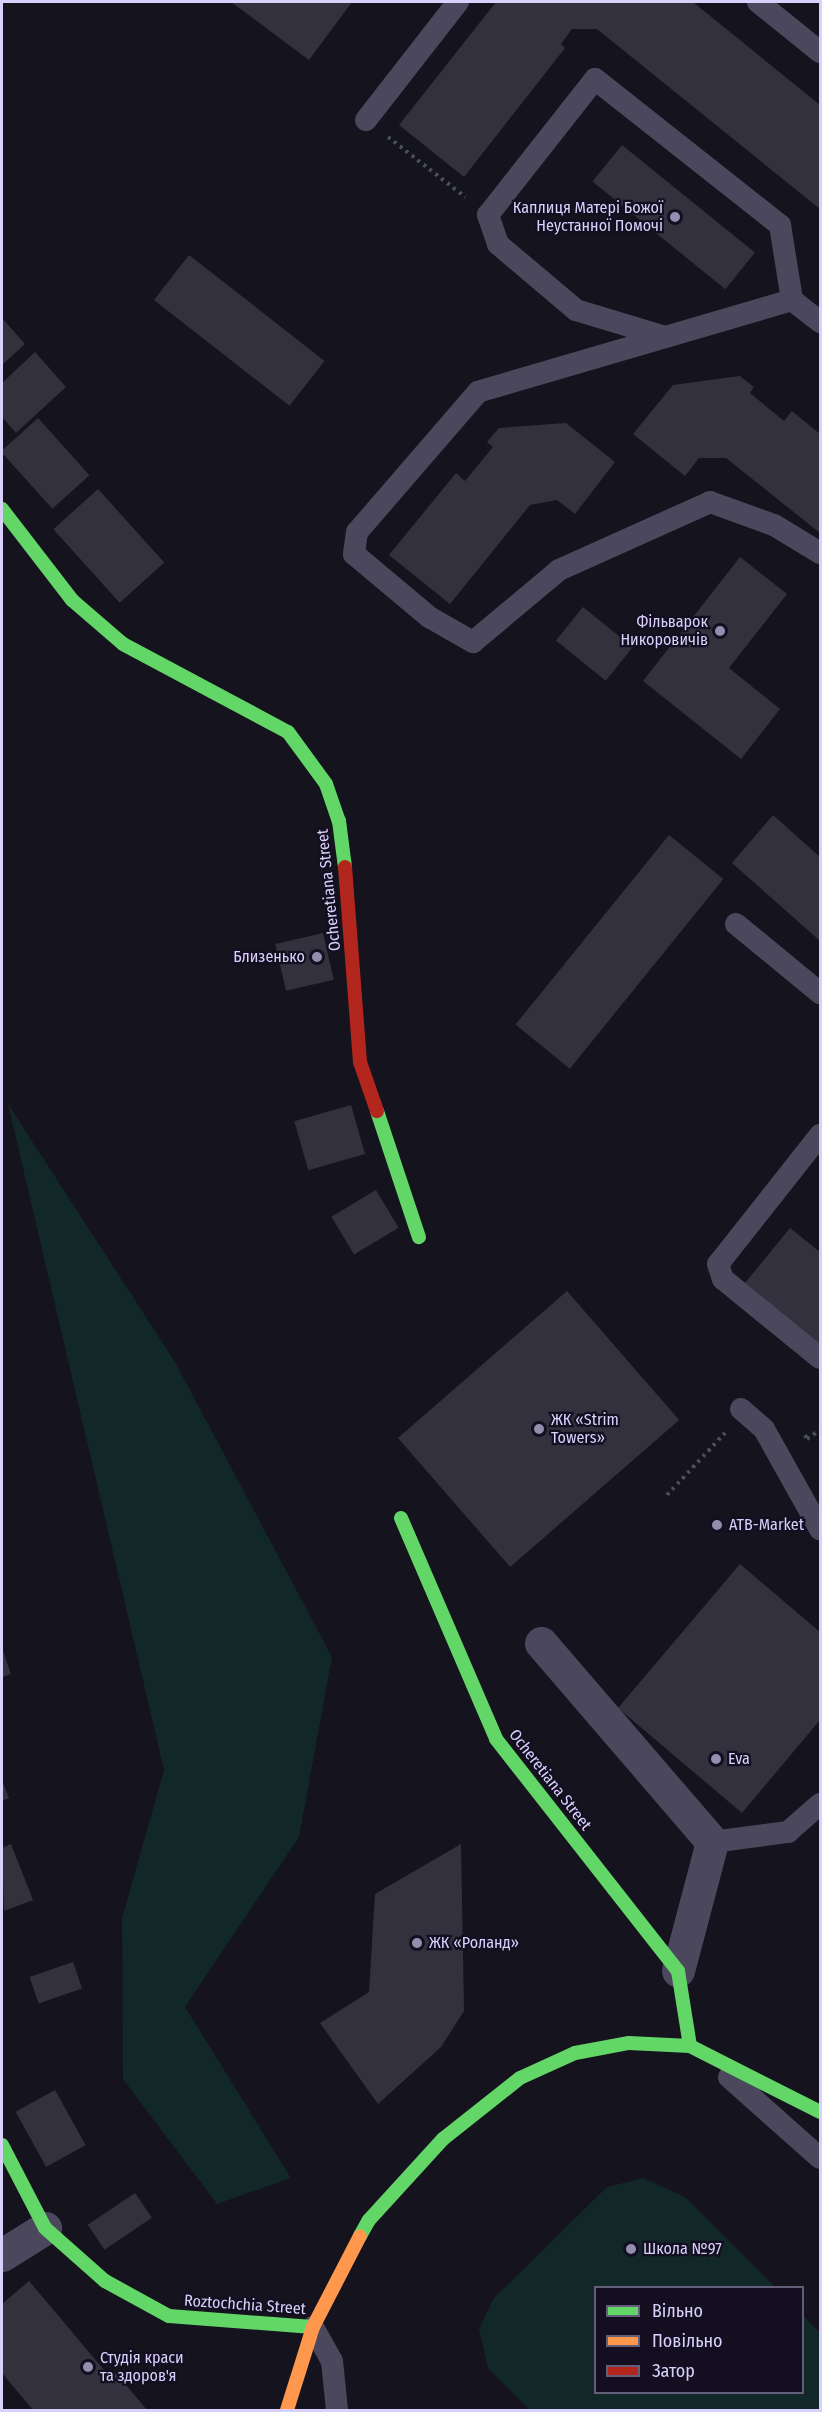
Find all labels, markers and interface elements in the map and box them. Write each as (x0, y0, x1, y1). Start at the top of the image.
place label: Каплиця Матері Божої Неустанної Помочі (513, 198, 663, 236)
marker: Каплиця Матері Божої Неустанної Помочі (668, 210, 682, 224)
place label: Фільварок Никоровичів (620, 612, 708, 650)
marker: Фільварок Никоровичів (713, 624, 727, 638)
street label: Ocheretiana Street (313, 828, 345, 952)
place label: Близенько (233, 947, 305, 967)
marker: Близенько (310, 950, 324, 964)
place label: ЖК «Strim Towers» (551, 1410, 619, 1448)
marker: ЖК «Strim Towers» (532, 1422, 546, 1436)
place label: ATB-Market (729, 1515, 804, 1535)
marker: ATB-Market (710, 1518, 724, 1532)
street label: Ocheretiana Street (505, 1726, 595, 1834)
place label: Eva (728, 1749, 750, 1769)
marker: Eva (709, 1752, 723, 1766)
place label: ЖК «Роланд» (429, 1933, 519, 1953)
marker: ЖК «Роланд» (410, 1936, 424, 1950)
place label: Школа №97 (643, 2239, 722, 2259)
marker: Школа №97 (624, 2242, 638, 2256)
legend (594, 2286, 804, 2394)
street label: Roztochchia Street (183, 2291, 307, 2319)
text: Вільно (652, 2300, 703, 2322)
text: Повільно (652, 2330, 723, 2352)
place label: Студія краси та здоров'я (100, 2348, 184, 2386)
marker: Студія краси та здоров'я (81, 2360, 95, 2374)
text: Затор (652, 2360, 695, 2382)

